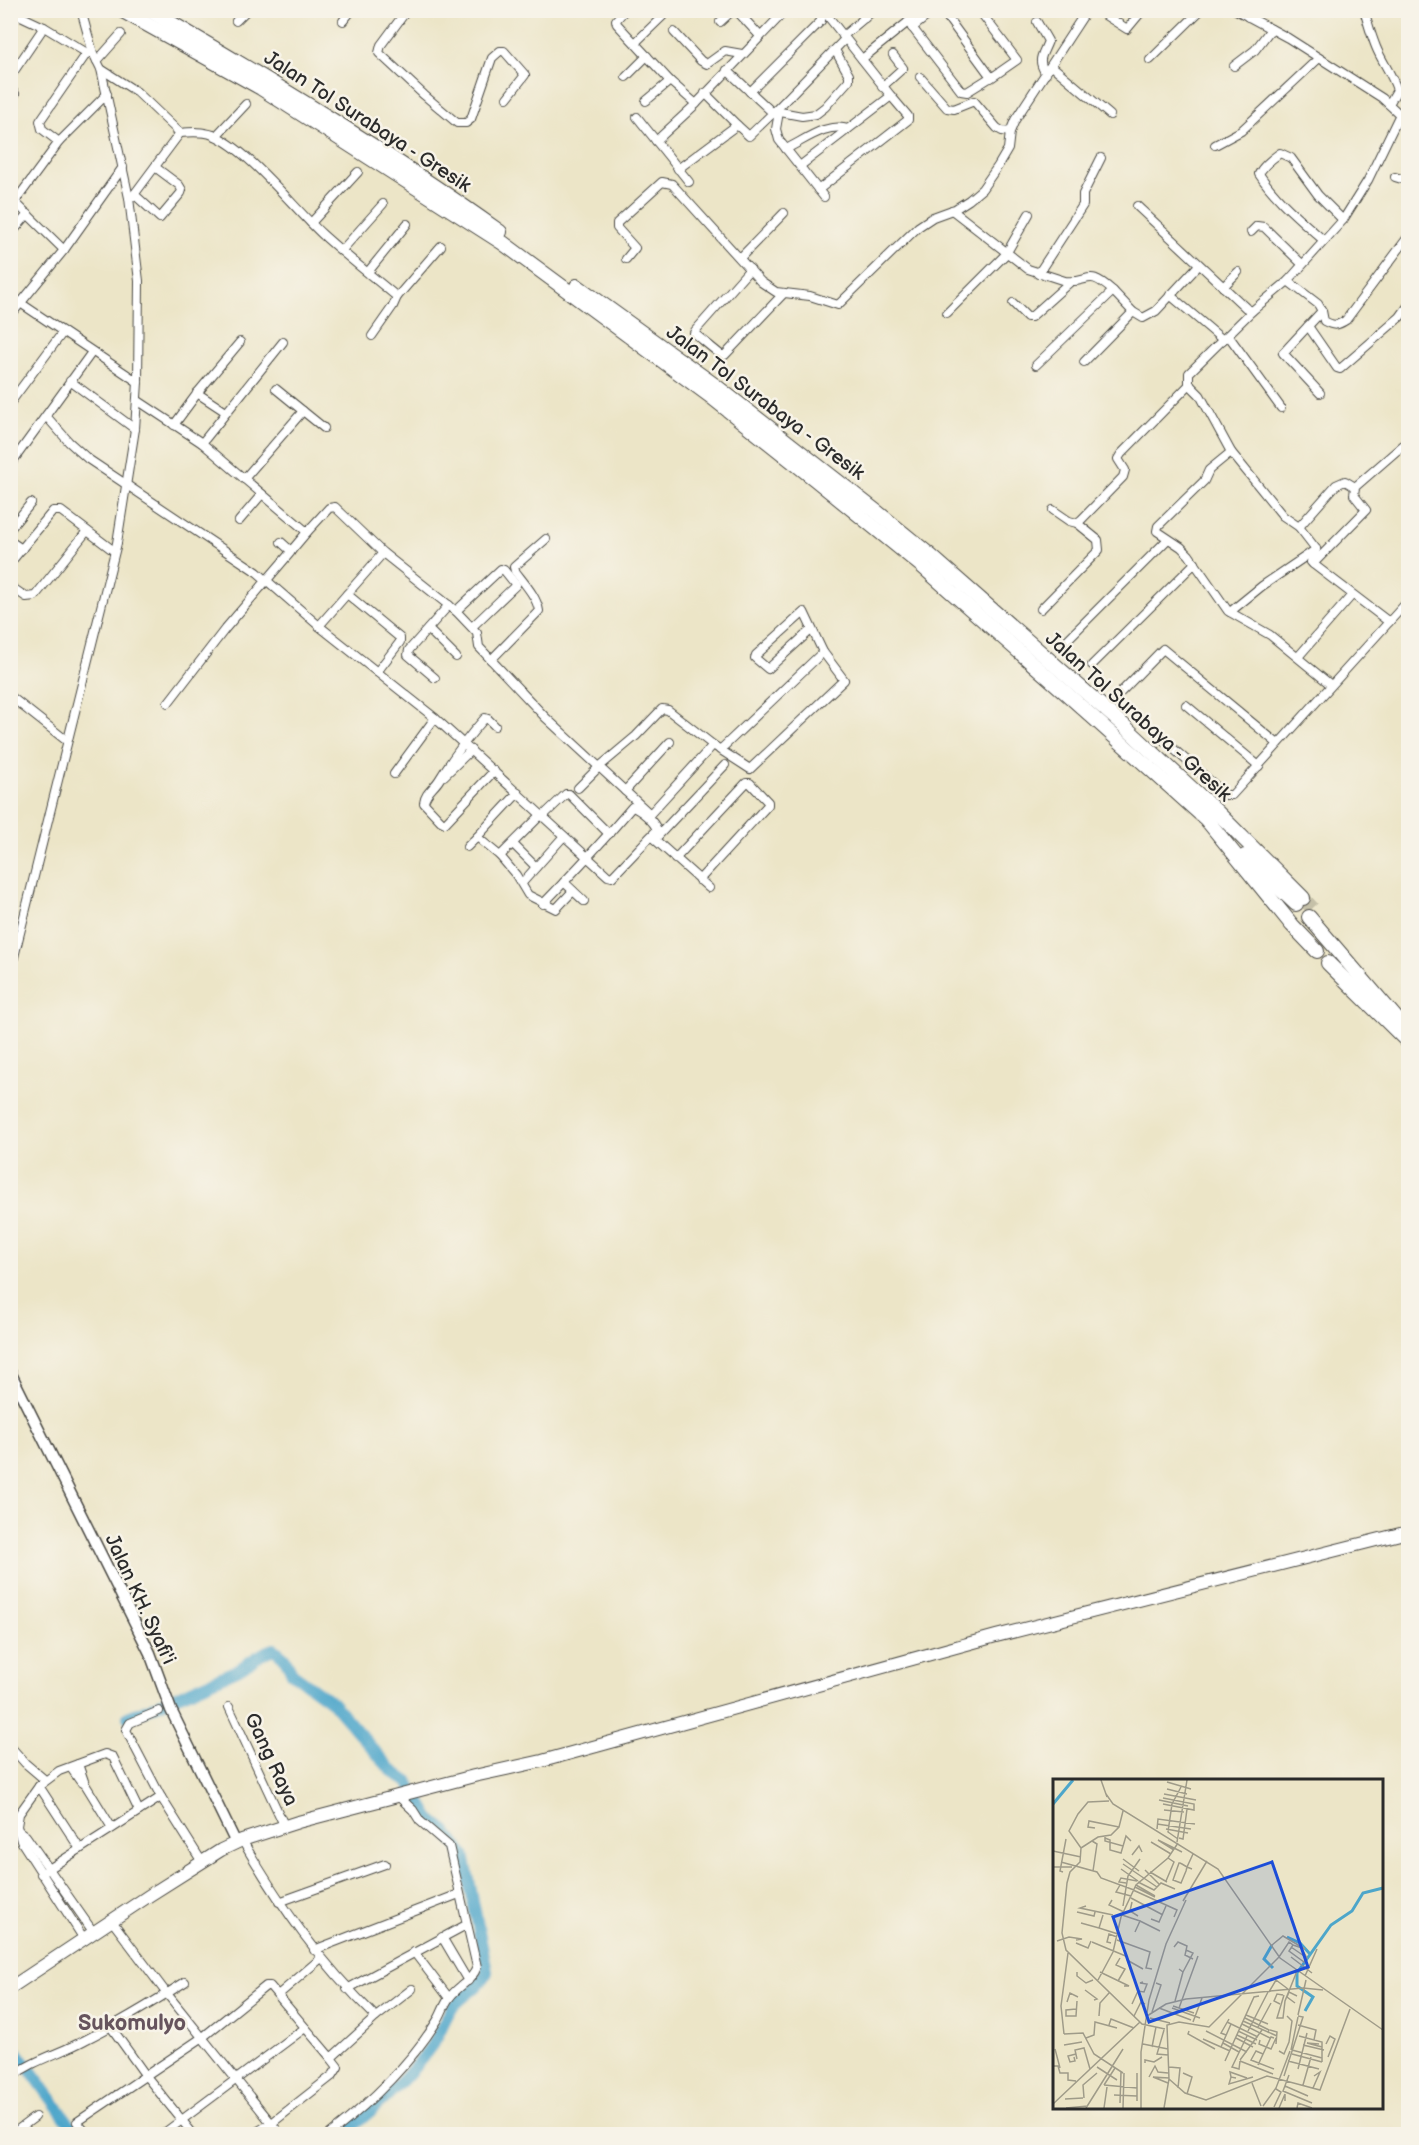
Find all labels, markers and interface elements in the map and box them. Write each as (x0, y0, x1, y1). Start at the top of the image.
street label: Jalan Tol Surabaya - Gresik (259, 46, 476, 198)
street label: Jalan Tol Surabaya - Gresik (661, 320, 869, 485)
street label: Jalan Tol Surabaya - Gresik (1040, 627, 1236, 807)
street label: Jalan KH. Syafi'i (99, 1530, 181, 1668)
street label: Gang Raya (239, 1709, 303, 1810)
inset map (1053, 1779, 1383, 2109)
district label: Sukomulyo (78, 2010, 186, 2037)

